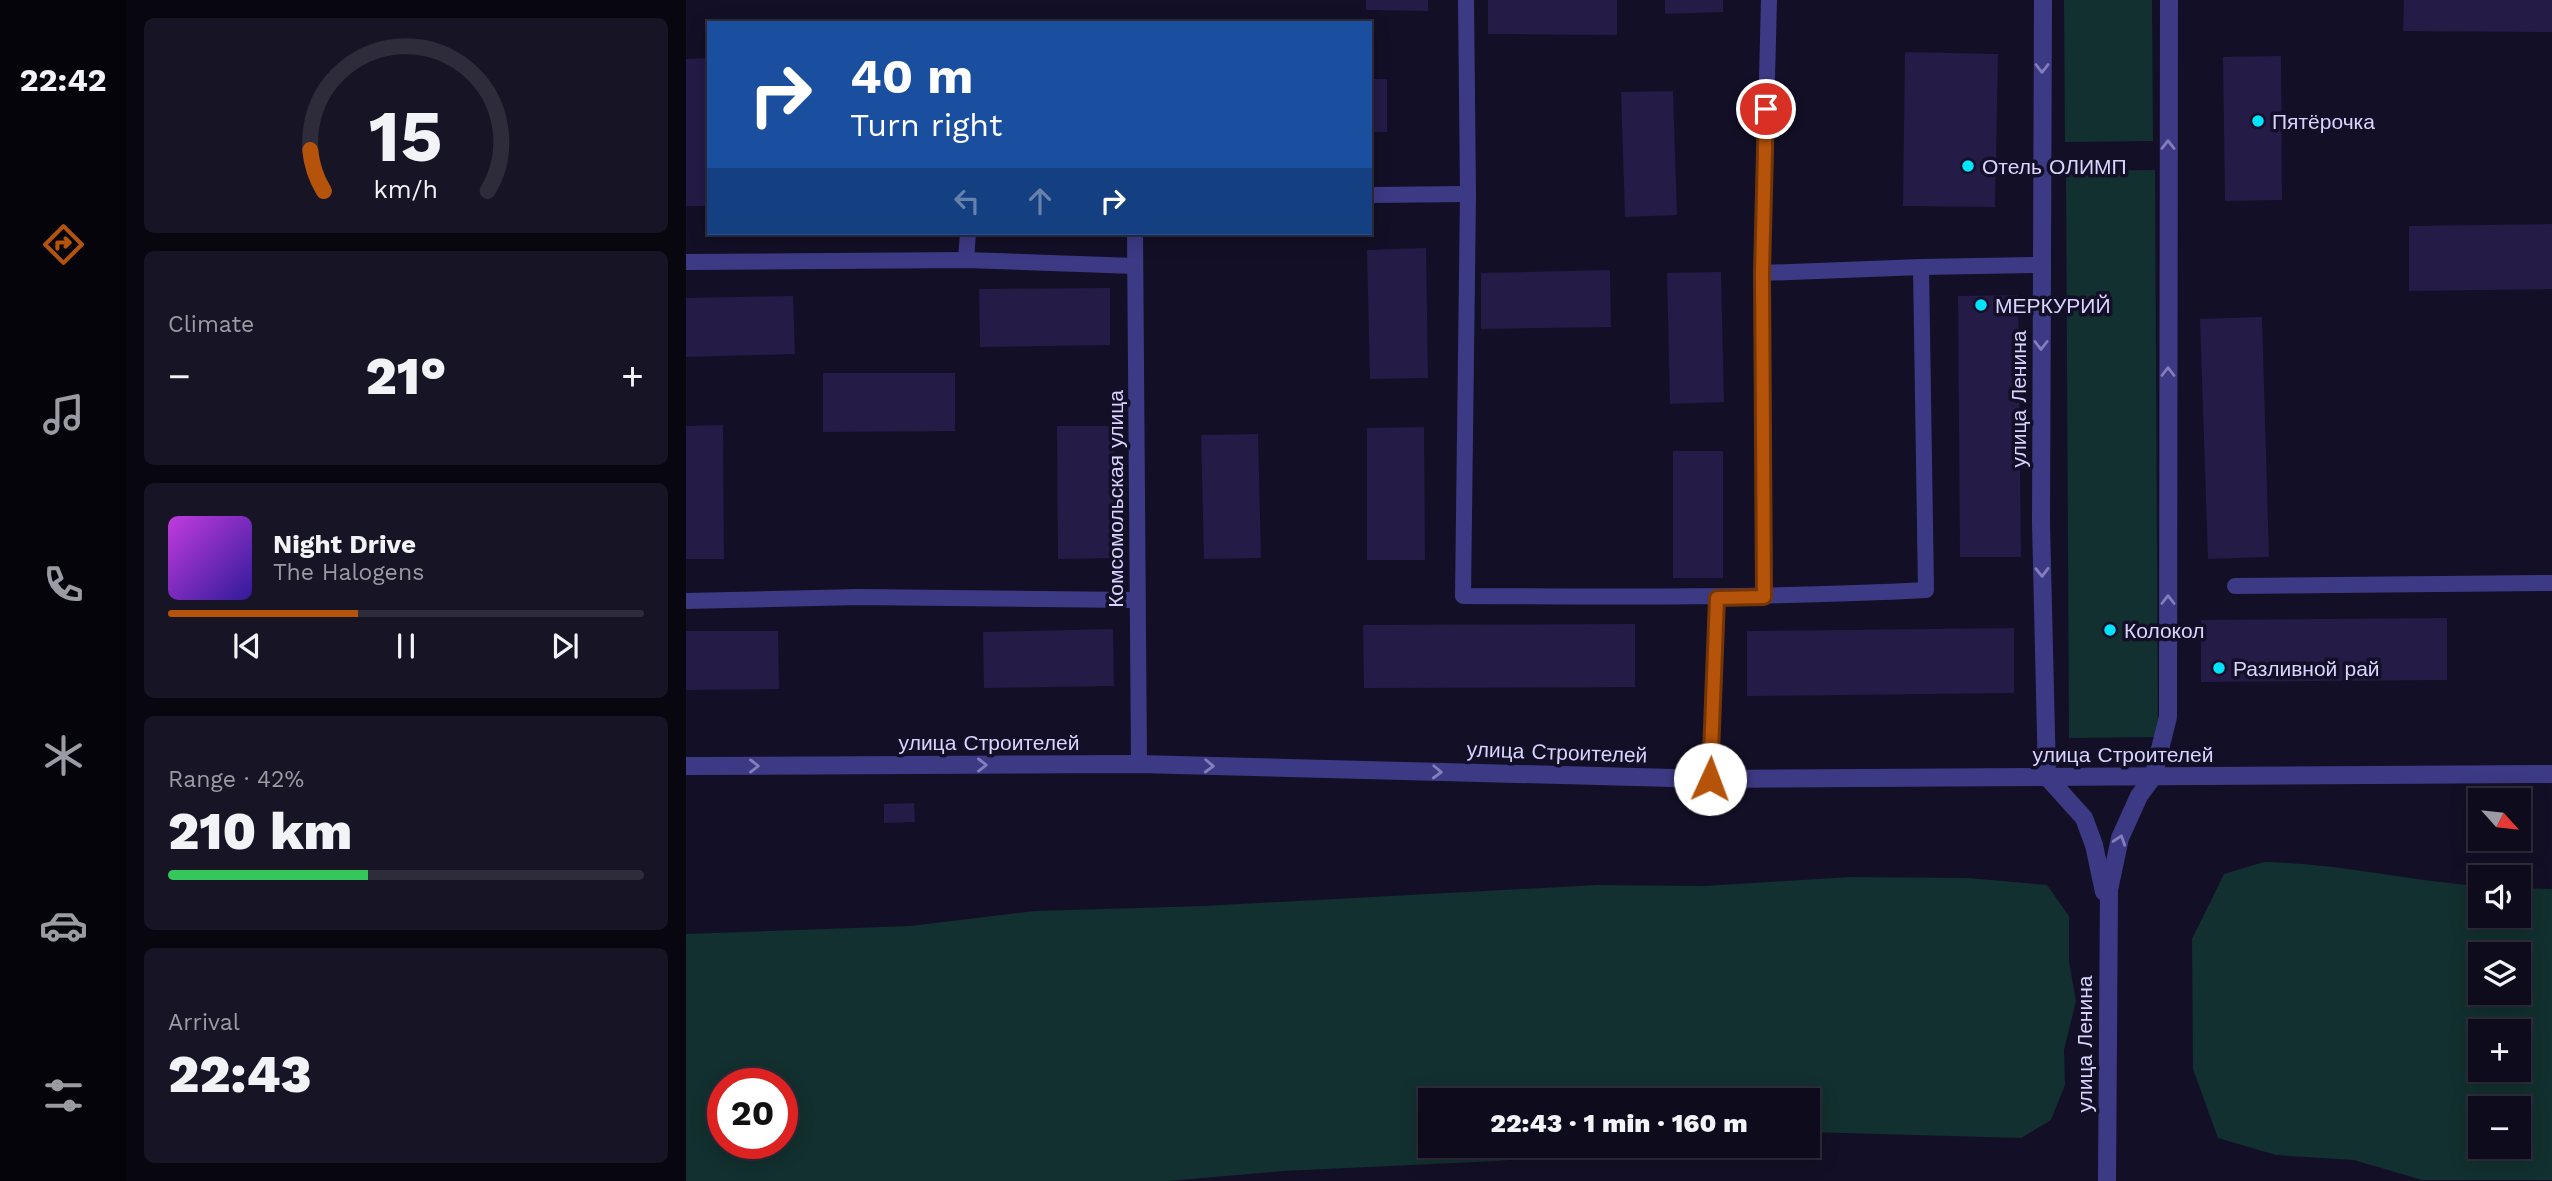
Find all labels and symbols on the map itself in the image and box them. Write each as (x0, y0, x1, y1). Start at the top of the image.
one-way arrow (2034, 63, 2050, 74)
pin (1736, 79, 1796, 139)
place label: Пятёрочка (2272, 109, 2375, 134)
marker: Пятёрочка (2250, 113, 2266, 129)
one-way arrow (2160, 139, 2176, 149)
place label: Отель ОЛИМП (1982, 154, 2127, 179)
marker: Отель ОЛИМП (1960, 158, 1976, 174)
place label: МЕРКУРИЙ (1995, 293, 2111, 318)
marker: МЕРКУРИЙ (1973, 297, 1989, 313)
street label: улица Ленина (2006, 330, 2031, 467)
one-way arrow (2033, 340, 2049, 350)
one-way arrow (2160, 366, 2176, 377)
street label: Комсомольская улица (1103, 390, 1128, 608)
one-way arrow (2034, 567, 2050, 578)
one-way arrow (2160, 594, 2176, 604)
place label: Колокол (2124, 618, 2205, 643)
marker: Колокол (2102, 622, 2118, 638)
place label: Разливной рай (2233, 656, 2380, 681)
marker: Разливной рай (2211, 660, 2227, 676)
street label: улица Строителей (899, 730, 1079, 755)
street label: улица Строителей (1466, 736, 1648, 768)
position arrow (1673, 742, 1747, 816)
street label: улица Строителей (2033, 742, 2213, 767)
one-way arrow (977, 757, 987, 773)
one-way arrow (749, 758, 760, 774)
one-way arrow (1204, 758, 1215, 774)
one-way arrow (1432, 764, 1442, 780)
north arrow (2468, 788, 2530, 850)
one-way arrow (2112, 834, 2126, 847)
street label: улица Ленина (2072, 975, 2097, 1112)
speed limit sign: 20 (707, 1068, 798, 1159)

